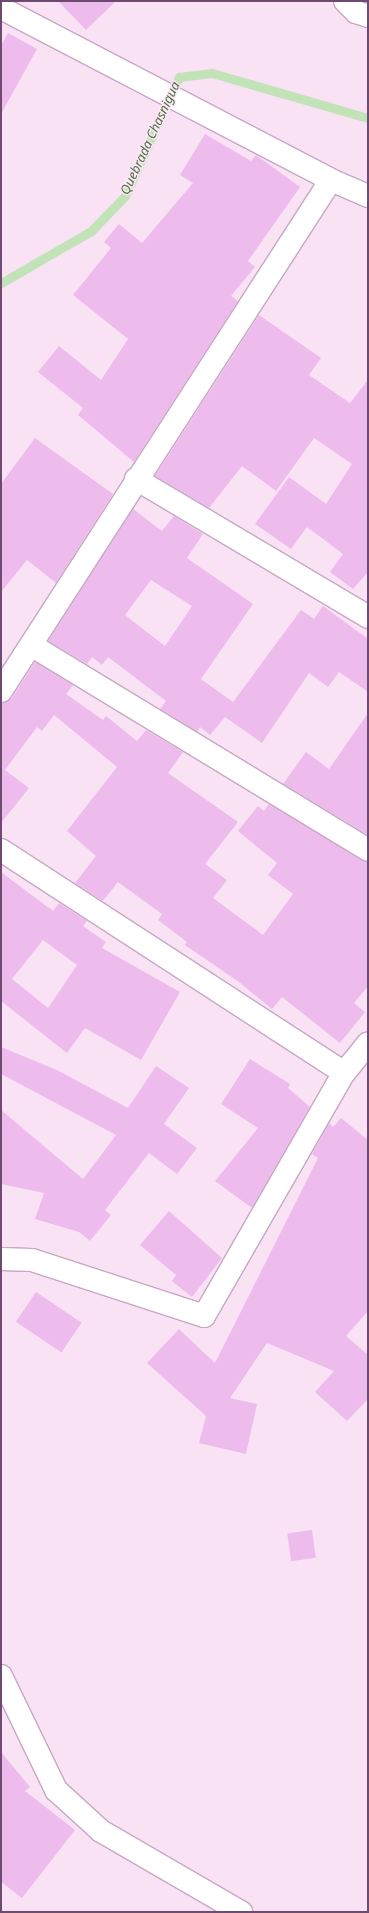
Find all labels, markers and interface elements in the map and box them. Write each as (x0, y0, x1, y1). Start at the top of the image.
water label: Quebrada Chasnigua (117, 79, 183, 197)

